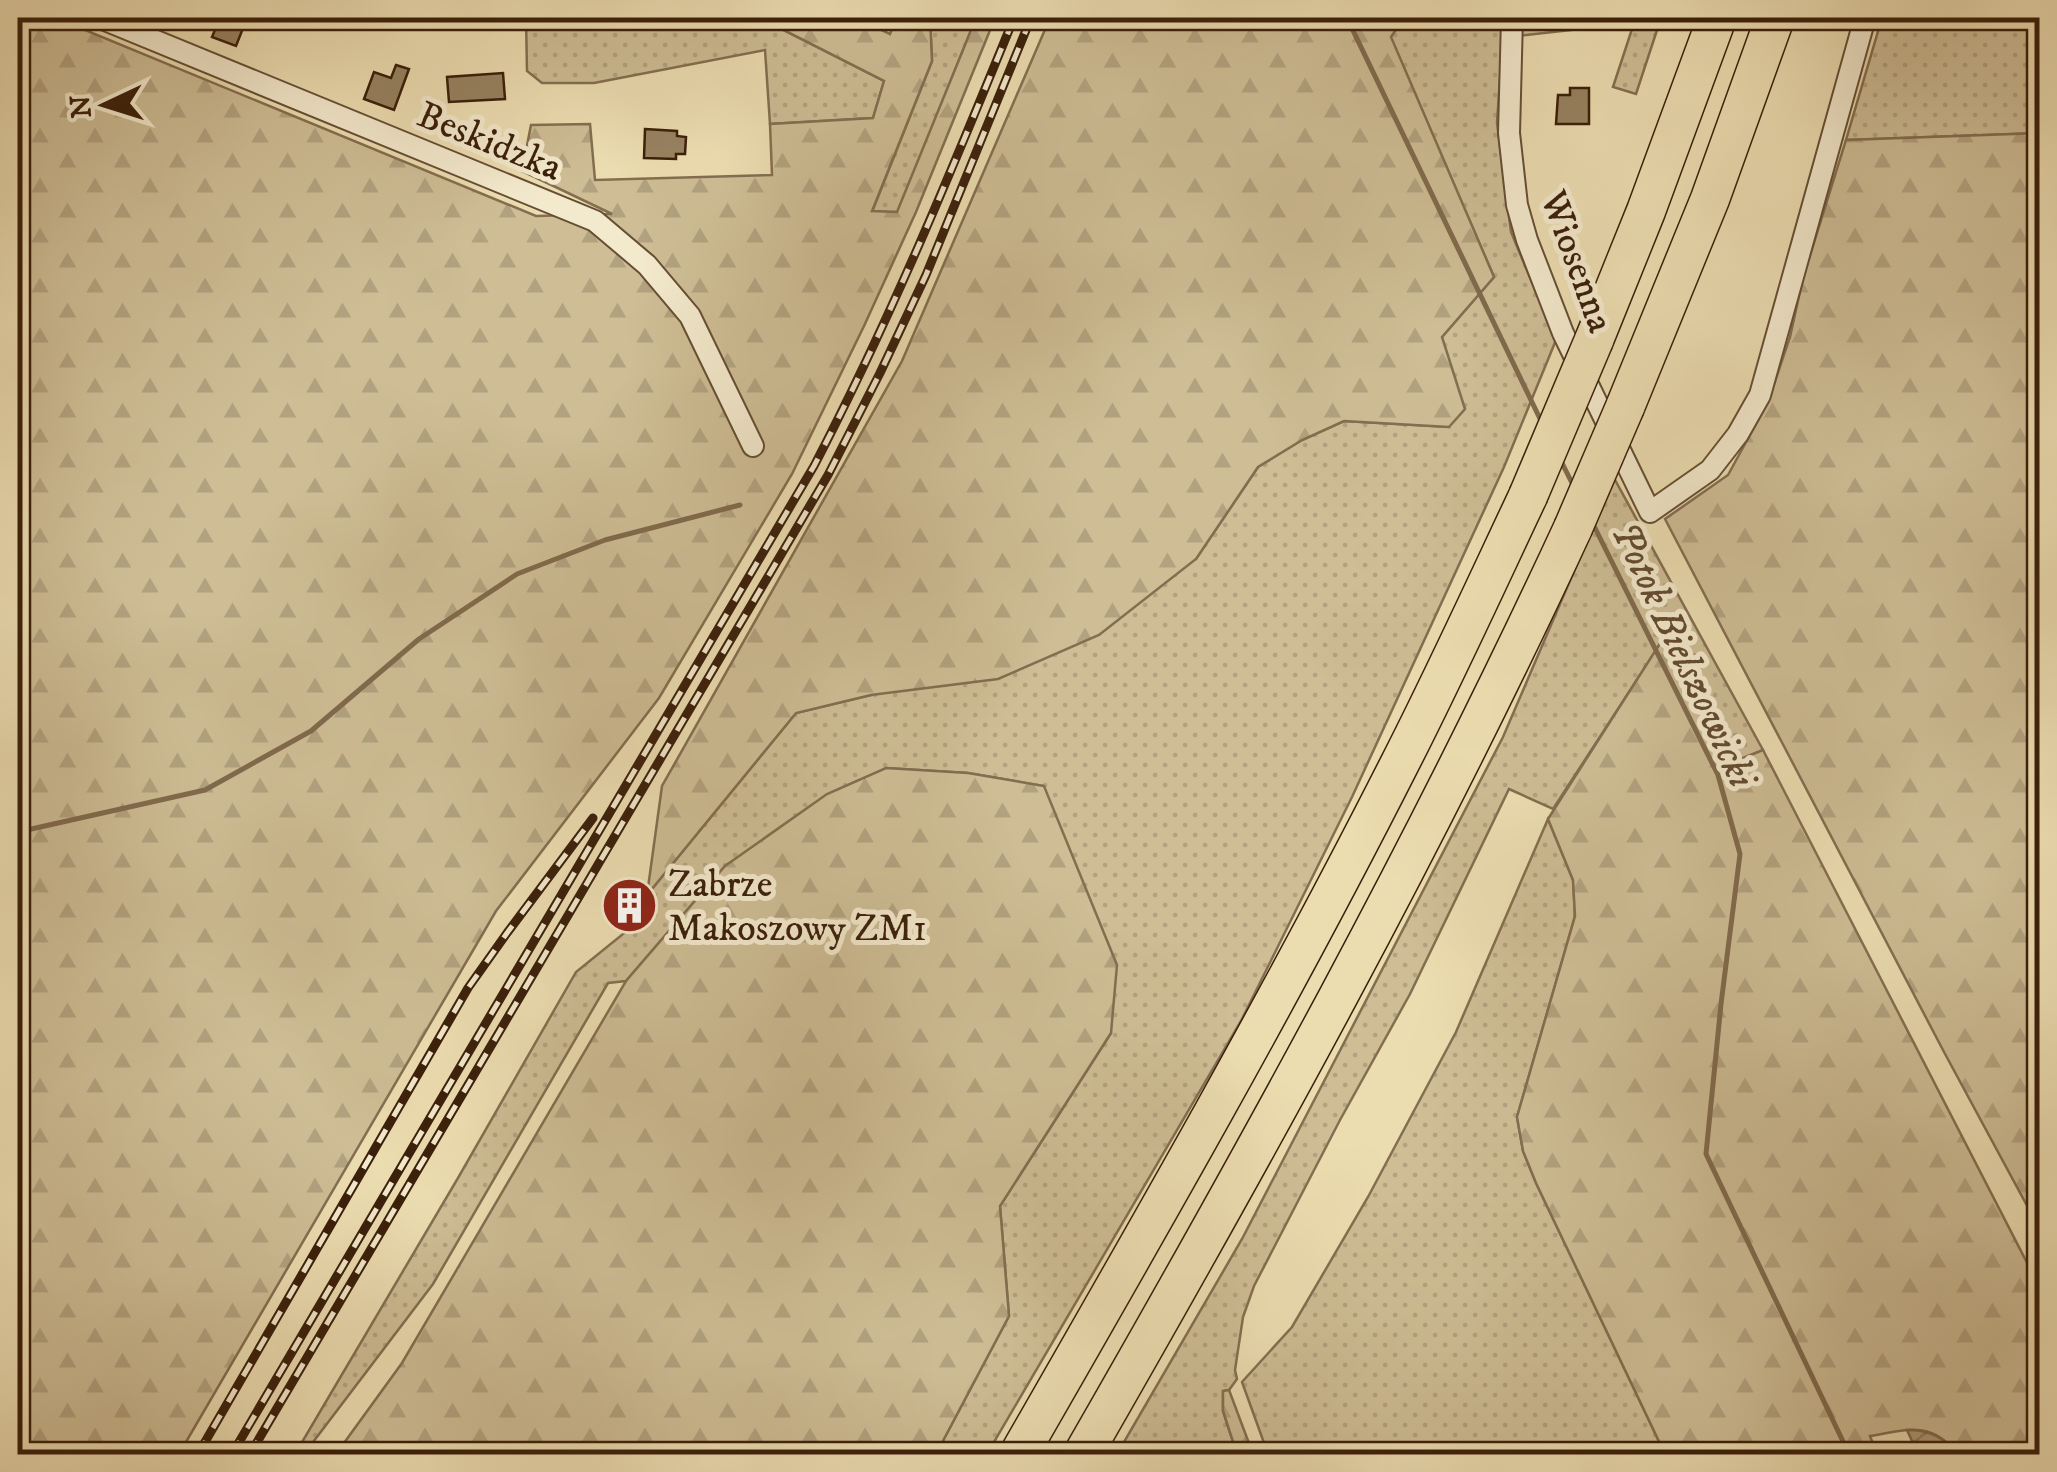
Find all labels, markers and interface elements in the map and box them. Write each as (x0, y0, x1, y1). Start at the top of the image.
north arrow (55, 55, 155, 155)
street label: Beskidzka (410, 91, 568, 192)
text: N (63, 94, 100, 119)
street label: Wiosenna (1528, 183, 1624, 339)
water label: Potok Bielszowicki (1599, 514, 1767, 799)
place label: Zabrze Makoszowy ZM1 (668, 861, 927, 953)
building icon: Zabrze Makoszowy ZM1 (599, 875, 659, 935)

